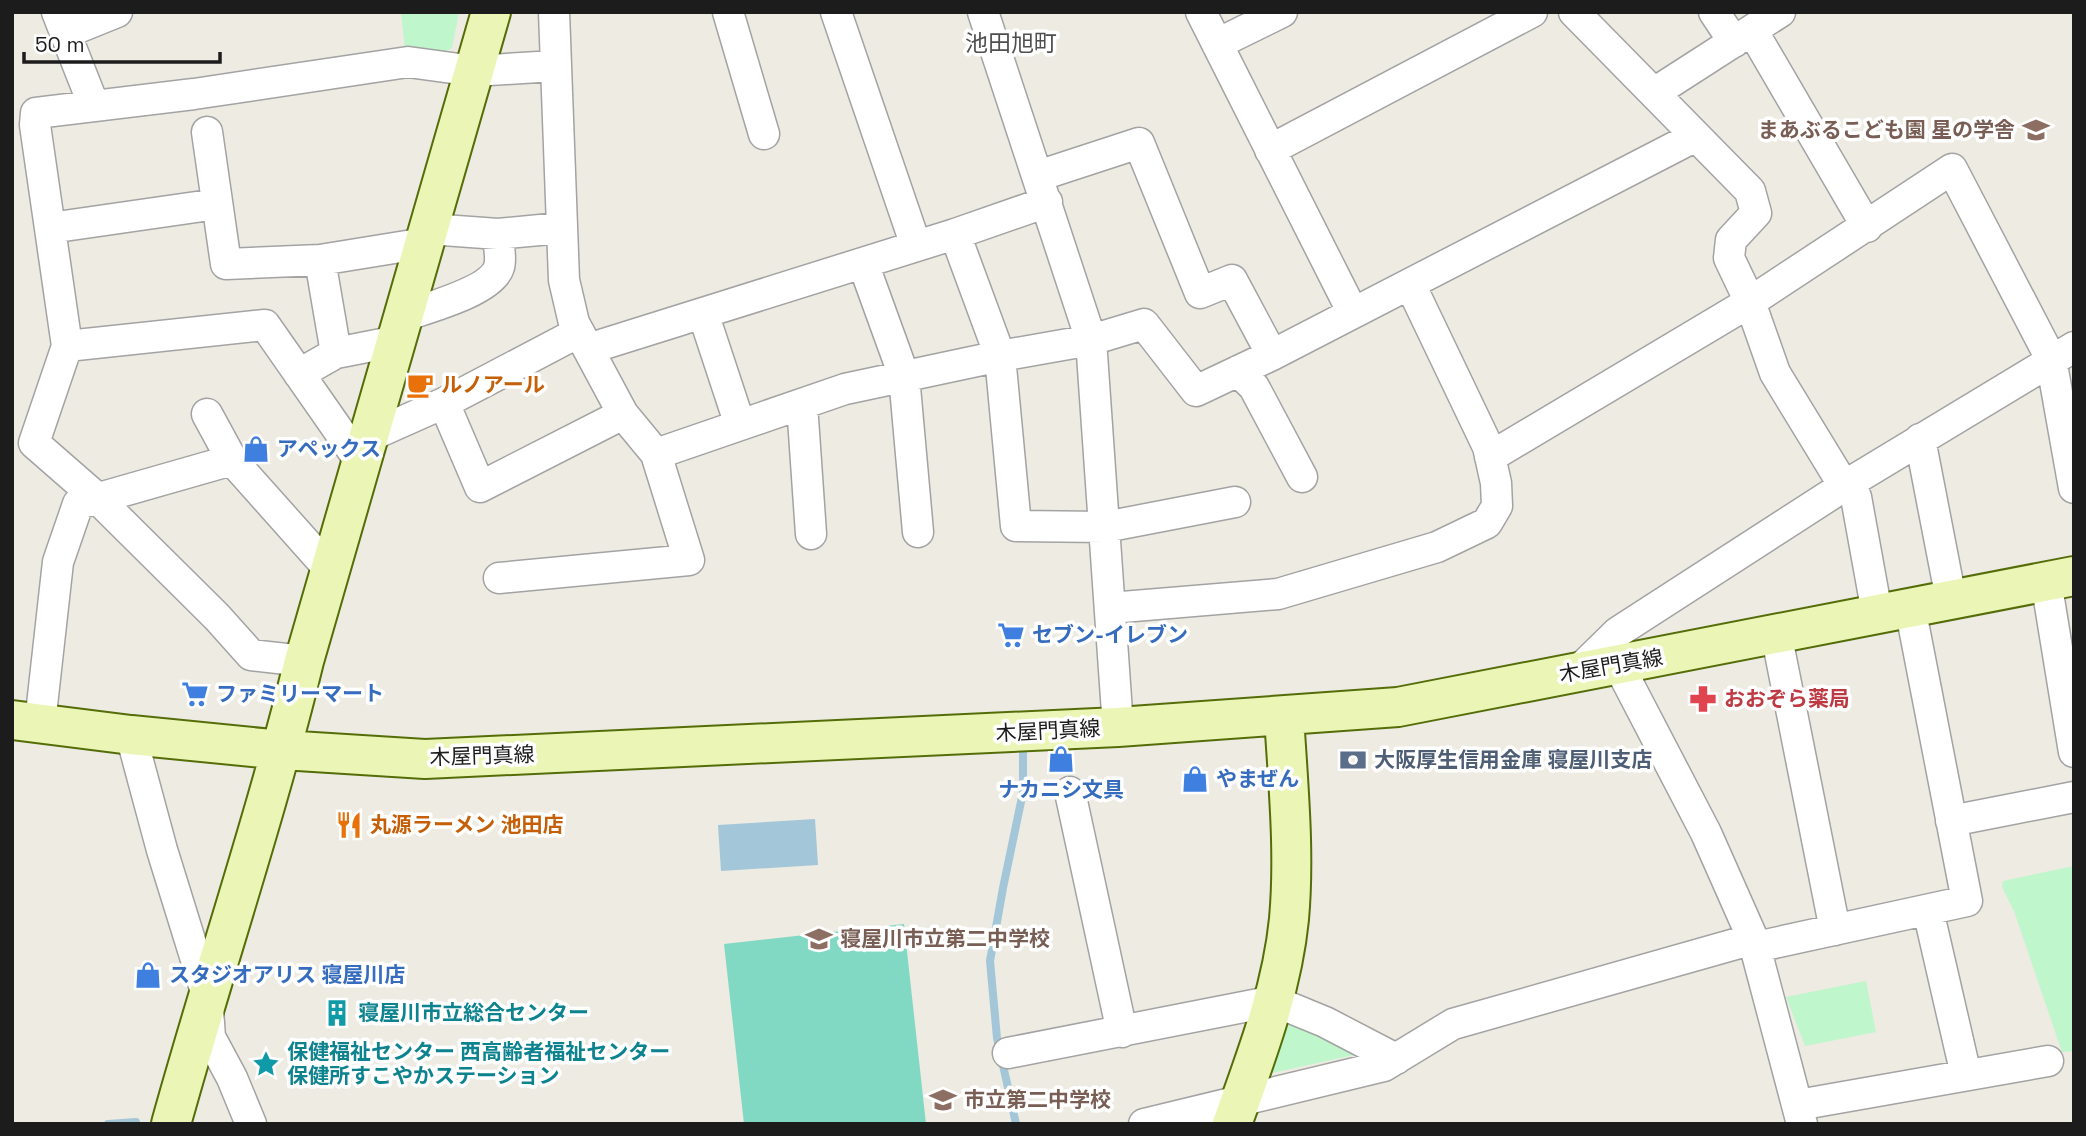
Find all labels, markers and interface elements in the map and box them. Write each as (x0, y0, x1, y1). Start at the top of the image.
scale bar (24, 21, 220, 65)
district label: 池田旭町 (965, 28, 1057, 58)
text: 50 m (35, 31, 85, 58)
school or university icon: まあぶるこども園 星の学舎 (2021, 115, 2051, 145)
place label: まあぶるこども園 星の学舎 (1758, 116, 2015, 143)
cafe icon: ルノアール (405, 370, 435, 400)
place label: ルノアール (441, 371, 545, 398)
shop icon: アペックス (241, 434, 271, 464)
place label: アペックス (277, 435, 381, 462)
supermarket icon: セブン-イレブン (996, 620, 1026, 650)
place label: セブン-イレブン (1032, 621, 1188, 648)
street label: 木屋門真線 (1557, 643, 1665, 688)
supermarket icon: ファミリーマート (180, 679, 210, 709)
place label: ファミリーマート (216, 680, 384, 707)
pharmacy icon: おおぞら薬局 (1688, 684, 1718, 714)
place label: おおぞら薬局 (1724, 685, 1850, 712)
street label: 木屋門真線 (995, 714, 1101, 747)
street label: 木屋門真線 (429, 740, 535, 771)
shop icon: ナカニシ文具 (1046, 744, 1076, 774)
bank icon: 大阪厚生信用金庫 寝屋川支店 (1338, 745, 1368, 775)
place label: 大阪厚生信用金庫 寝屋川支店 (1374, 746, 1652, 773)
shop icon: やまぜん (1180, 764, 1210, 794)
place label: やまぜん (1216, 765, 1299, 792)
place label: ナカニシ文具 (998, 776, 1124, 803)
restaurant icon: 丸源ラーメン 池田店 (334, 810, 364, 840)
place label: 丸源ラーメン 池田店 (370, 811, 564, 838)
school or university icon: 寝屋川市立第二中学校 (804, 924, 834, 954)
place label: 寝屋川市立第二中学校 (840, 925, 1050, 952)
shop icon: スタジオアリス 寝屋川店 (133, 960, 163, 990)
place label: スタジオアリス 寝屋川店 (169, 961, 405, 988)
building icon: 寝屋川市立総合センター (322, 998, 352, 1028)
place label: 寝屋川市立総合センター (358, 999, 589, 1026)
place label: 保健福祉センター 西高齢者福祉センター 保健所すこやかステーション (287, 1038, 670, 1089)
place icon: 保健福祉センター 西高齢者福祉センター 保健所すこやかステーション (251, 1049, 281, 1079)
school or university icon: 市立第二中学校 (928, 1085, 958, 1115)
place label: 市立第二中学校 (964, 1086, 1111, 1113)

